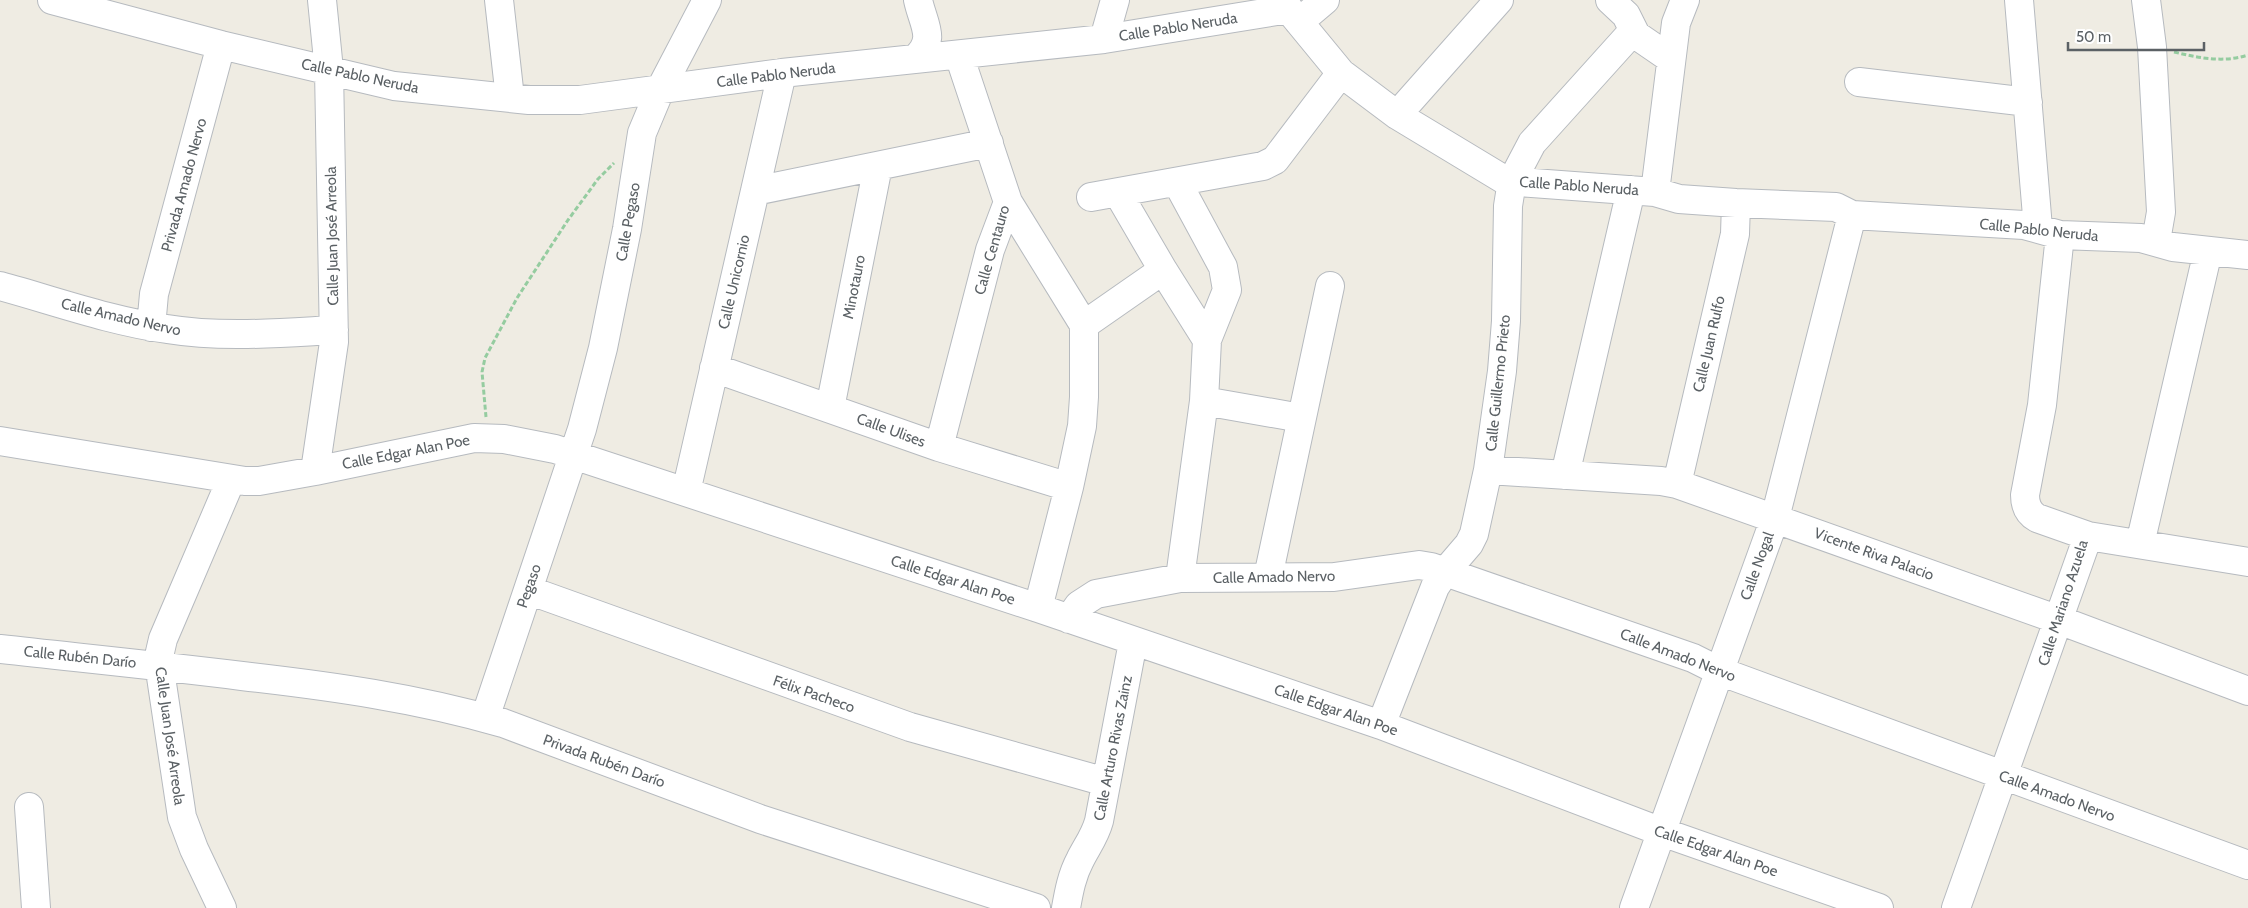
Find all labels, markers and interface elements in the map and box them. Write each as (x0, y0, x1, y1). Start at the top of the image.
street label: Calle Pablo Neruda (1118, 9, 1239, 45)
scale bar (2068, 20, 2204, 52)
text: 50 m (2076, 28, 2111, 46)
street label: Calle Pablo Neruda (300, 55, 421, 97)
street label: Calle Pablo Neruda (716, 59, 837, 91)
street label: Privada Amado Nervo (158, 116, 210, 254)
street label: Calle Juan José Arreola (322, 165, 342, 306)
street label: Calle Pablo Neruda (1519, 173, 1640, 199)
street label: Calle Pegaso (612, 181, 644, 263)
street label: Calle Centauro (971, 203, 1013, 297)
street label: Calle Pablo Neruda (1979, 215, 2100, 245)
street label: Calle Unicornio (714, 233, 754, 331)
street label: Minotauro (839, 254, 869, 320)
street label: Calle Amado Nervo (59, 294, 183, 340)
street label: Calle Juan Rulfo (1689, 294, 1729, 394)
street label: Calle Guillermo Prieto (1482, 314, 1514, 452)
street label: Calle Ulises (854, 409, 928, 451)
street label: Calle Edgar Alan Poe (341, 431, 472, 473)
street label: Vicente Riva Palacio (1812, 524, 1936, 584)
street label: Calle Nogal (1736, 529, 1778, 603)
street label: Calle Mariano Azuela (2034, 537, 2092, 668)
street label: Calle Edgar Alan Poe (889, 551, 1018, 609)
street label: Pegaso (513, 562, 545, 610)
street label: Calle Amado Nervo (1213, 567, 1335, 587)
street label: Calle Amado Nervo (1618, 625, 1738, 685)
street label: Calle Rubén Darío (23, 642, 137, 672)
street label: Calle Juan José Arreola (151, 666, 189, 807)
street label: Félix Pacheco (771, 672, 857, 716)
street label: Calle Arturo Rivas Zainz (1090, 674, 1136, 822)
street label: Calle Edgar Alan Poe (1272, 680, 1401, 740)
street label: Privada Rubén Darío (541, 731, 667, 791)
street label: Calle Amado Nervo (1996, 767, 2118, 825)
street label: Calle Edgar Alan Poe (1652, 821, 1781, 881)

